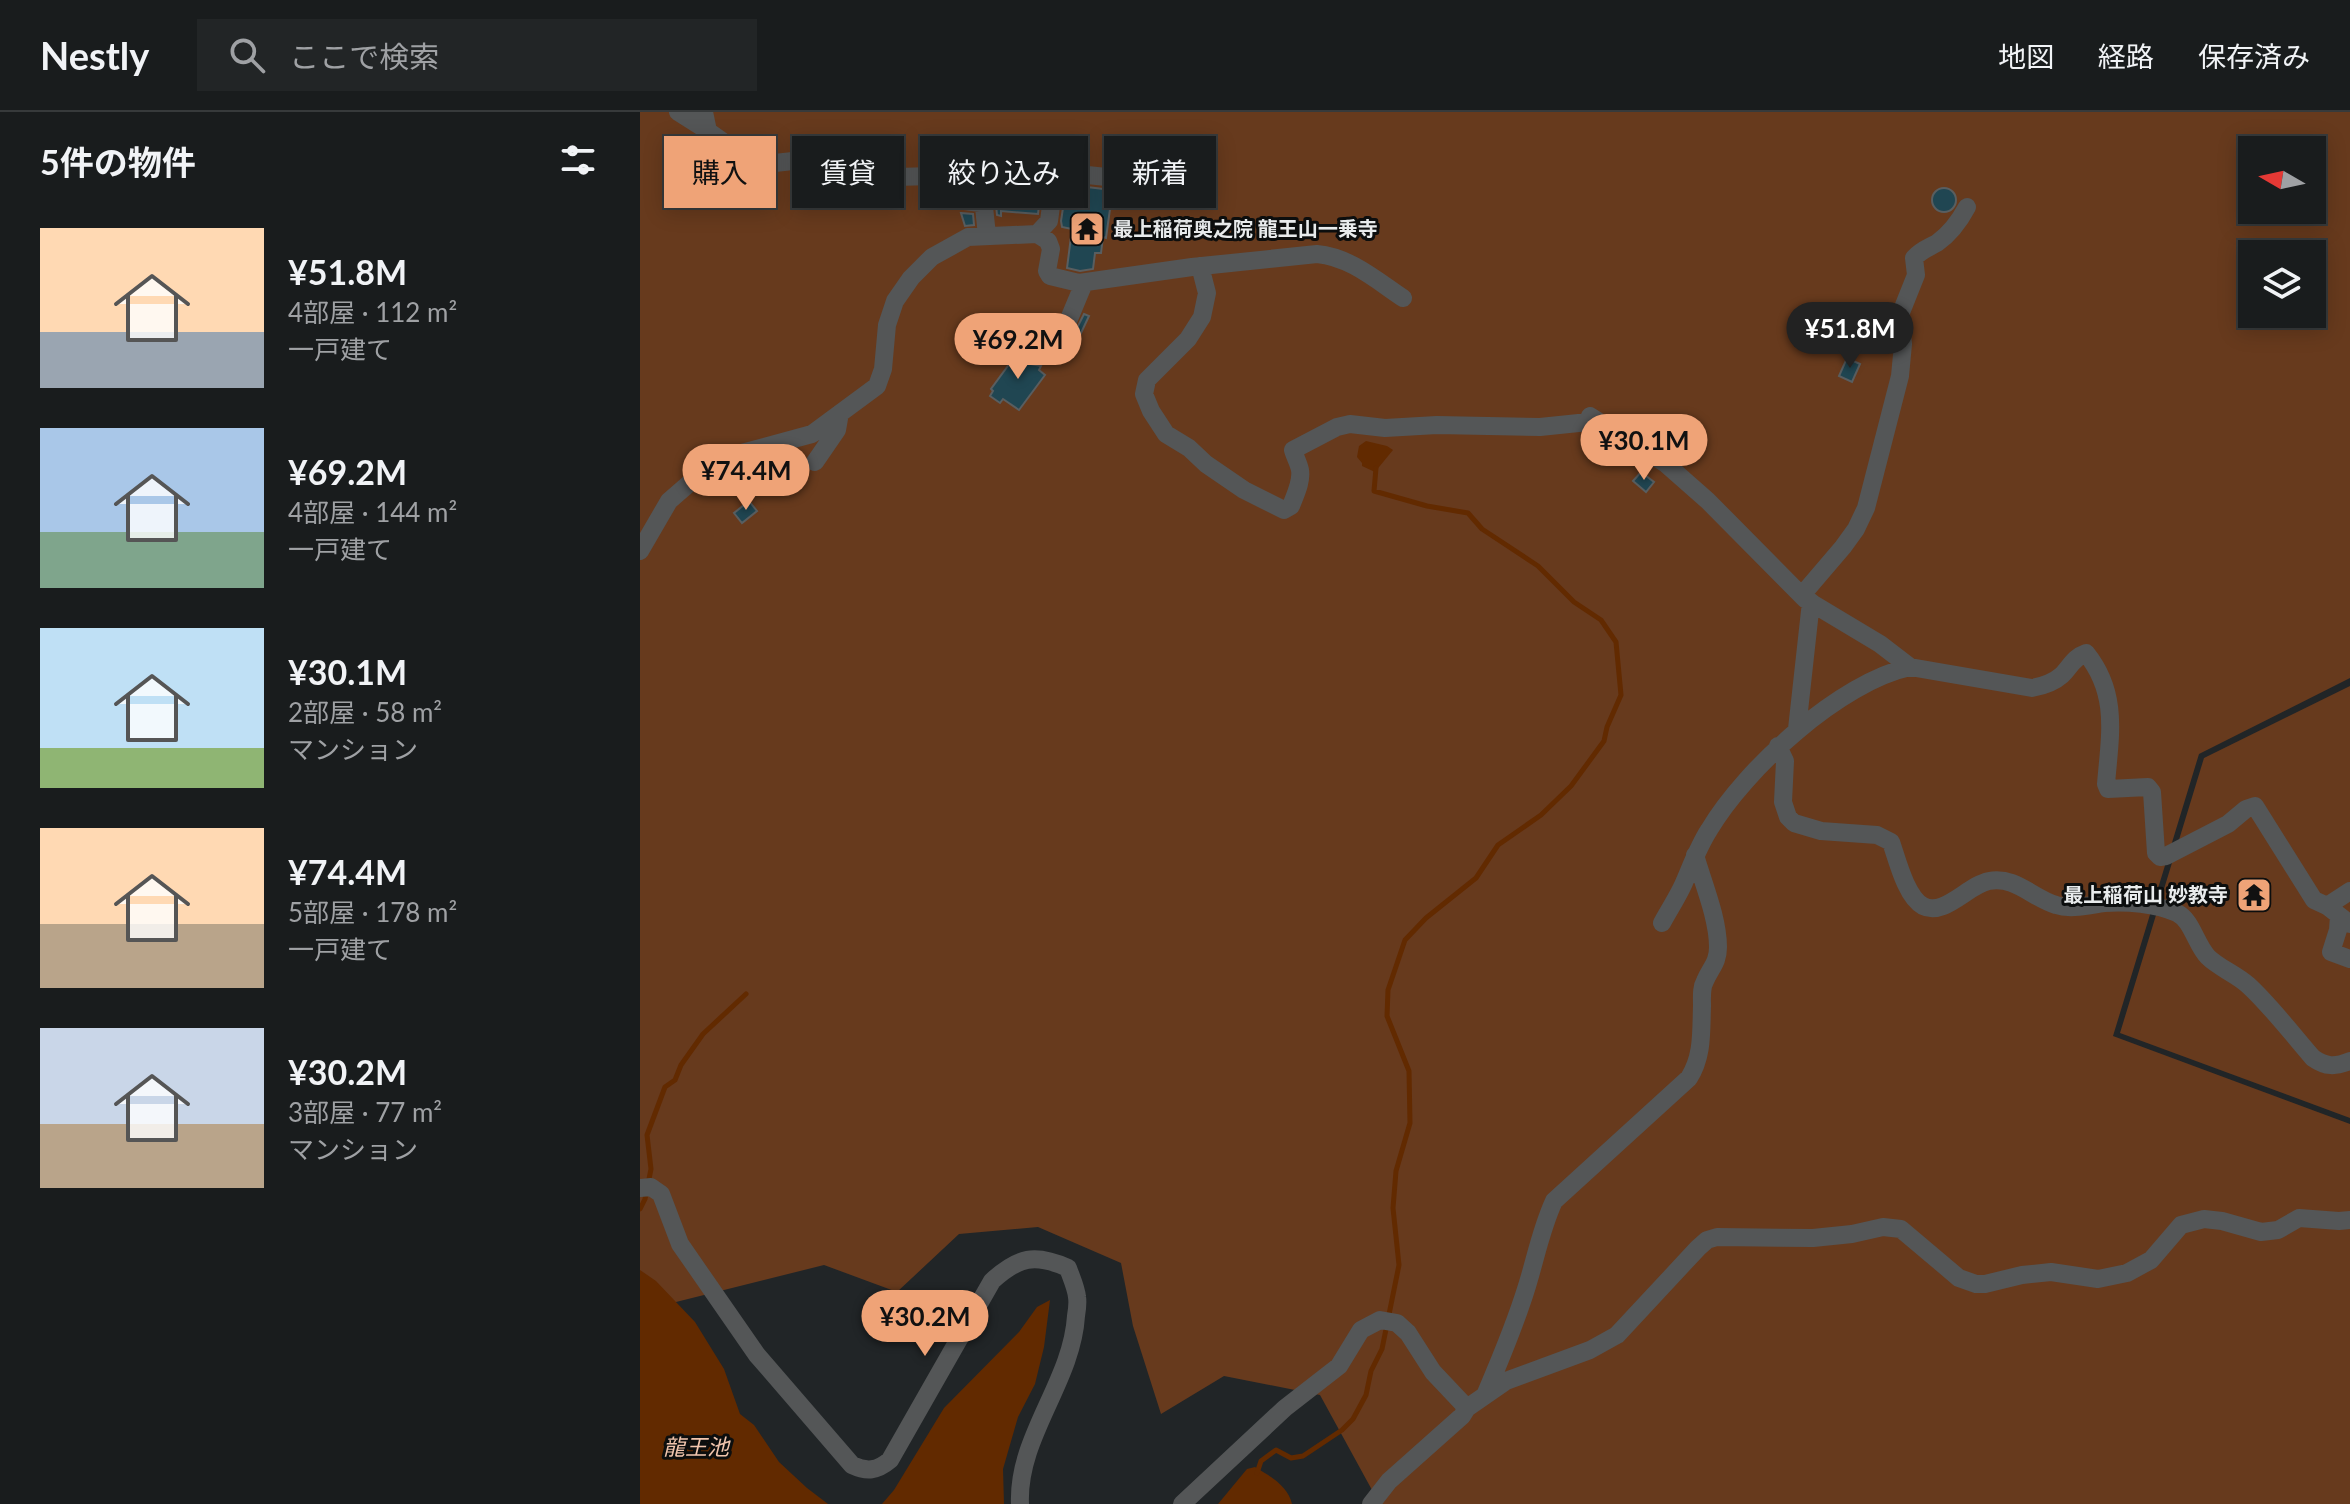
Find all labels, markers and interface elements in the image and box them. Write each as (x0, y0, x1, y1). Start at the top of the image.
search box (197, 19, 757, 91)
text: Nestly (40, 32, 149, 78)
icon: search (225, 33, 269, 77)
text: ここで検索 (289, 38, 439, 74)
text: 地図 (1998, 39, 2054, 73)
text: 経路 (2098, 39, 2154, 73)
text: 保存済み (2198, 39, 2310, 73)
chip: 購入 (664, 136, 776, 208)
chip: 賃貸 (792, 136, 904, 208)
chip: 絞り込み (920, 136, 1088, 208)
chip: 新着 (1104, 136, 1216, 208)
north arrow (2238, 136, 2326, 224)
map controls (2238, 136, 2326, 328)
icon: filters (556, 138, 600, 182)
text: 5件の物件 (40, 141, 196, 182)
temple icon: 最上稲荷奥之院 龍王山一乗寺 (1068, 210, 1106, 248)
place label: 最上稲荷奥之院 龍王山一乗寺 (1113, 216, 1378, 240)
button: layers (2238, 240, 2326, 328)
text: ¥51.8M (288, 251, 407, 292)
icon: home (104, 260, 200, 356)
text: 4部屋 · 112 m² (288, 296, 457, 328)
pin: ¥51.8M (1785, 302, 1915, 370)
text: ¥51.8M (1804, 312, 1896, 344)
pin: ¥69.2M (953, 313, 1083, 381)
text: ¥69.2M (972, 323, 1064, 355)
text: 一戸建て (288, 333, 392, 365)
pin: ¥30.1M (1579, 414, 1709, 482)
text: ¥30.1M (1598, 424, 1690, 456)
pin: ¥74.4M (681, 444, 811, 512)
text: ¥69.2M (288, 451, 407, 492)
text: ¥74.4M (700, 454, 792, 486)
icon: home (104, 460, 200, 556)
text: 4部屋 · 144 m² (288, 496, 457, 528)
text: 一戸建て (288, 533, 392, 565)
text: ¥30.1M (288, 651, 407, 692)
icon: home (104, 660, 200, 756)
text: 2部屋 · 58 m² (288, 696, 442, 728)
text: マンション (288, 733, 418, 765)
text: ¥74.4M (288, 851, 407, 892)
icon: home (104, 860, 200, 956)
temple icon: 最上稲荷山 妙教寺 (2235, 876, 2273, 914)
place label: 最上稲荷山 妙教寺 (2063, 882, 2228, 906)
text: 5部屋 · 178 m² (288, 896, 457, 928)
text: 一戸建て (288, 933, 392, 965)
text: ¥30.2M (288, 1051, 407, 1092)
icon: home (104, 1060, 200, 1156)
text: 3部屋 · 77 m² (288, 1096, 442, 1128)
text: マンション (288, 1133, 418, 1165)
pin: ¥30.2M (860, 1290, 990, 1358)
text: ¥30.2M (879, 1300, 971, 1332)
water label: 龍王池 (663, 1433, 731, 1460)

